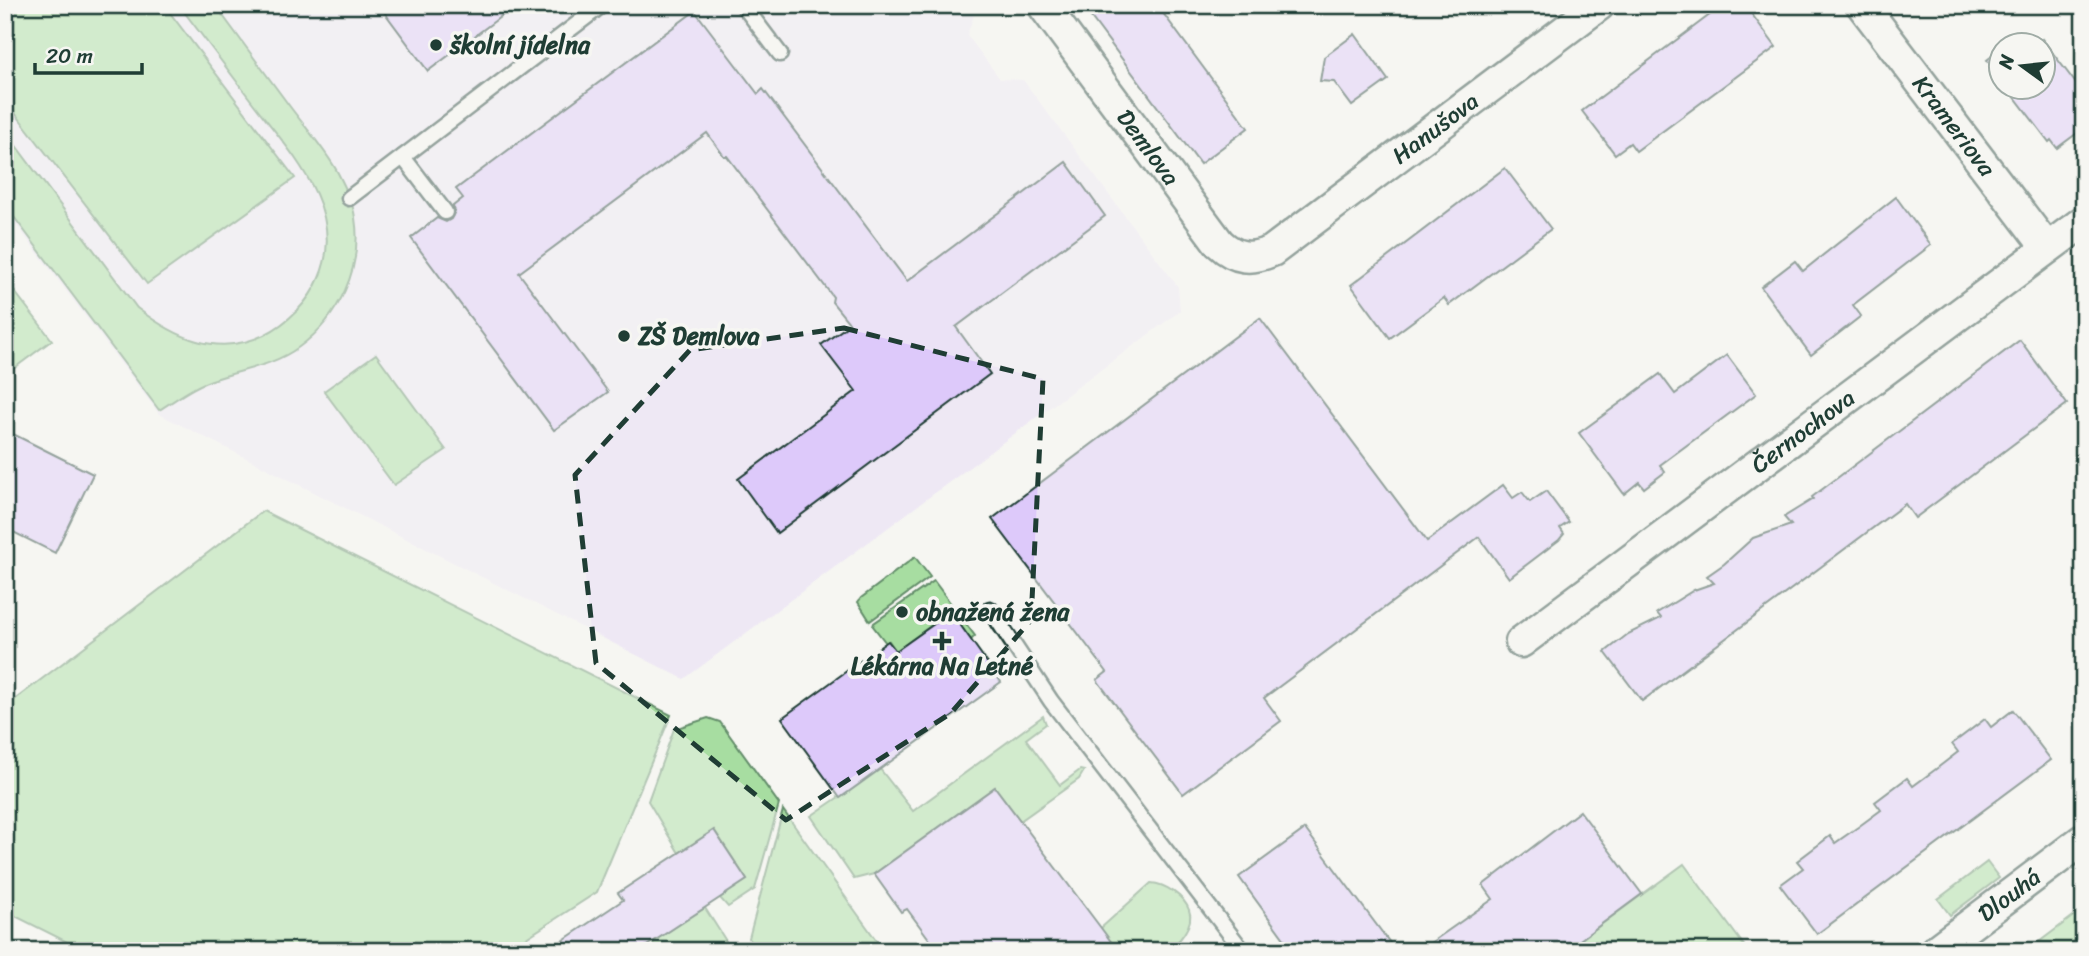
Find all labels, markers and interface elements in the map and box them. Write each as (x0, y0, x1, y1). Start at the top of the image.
place label: školní jídelna (449, 24, 591, 66)
scale bar (35, 32, 142, 76)
north arrow (1988, 32, 2058, 102)
text: 20 m (46, 37, 93, 75)
marker: školní jídelna (428, 37, 444, 53)
text: N (1988, 50, 2024, 73)
street label: Krameriova (1901, 66, 2007, 187)
street label: Hanušova (1382, 81, 1488, 175)
street label: Demlova (1105, 100, 1191, 195)
place label: ZŠ Demlova (637, 315, 760, 357)
marker: ZŠ Demlova (616, 328, 632, 344)
street label: Černochova (1741, 378, 1864, 485)
place label: obnažená žena (916, 591, 1070, 633)
marker: obnažená žena (894, 604, 910, 620)
marker: Lékárna Na Letné (934, 633, 950, 649)
place label: Lékárna Na Letné (851, 645, 1034, 687)
street label: Dlouhá (1968, 857, 2050, 933)

